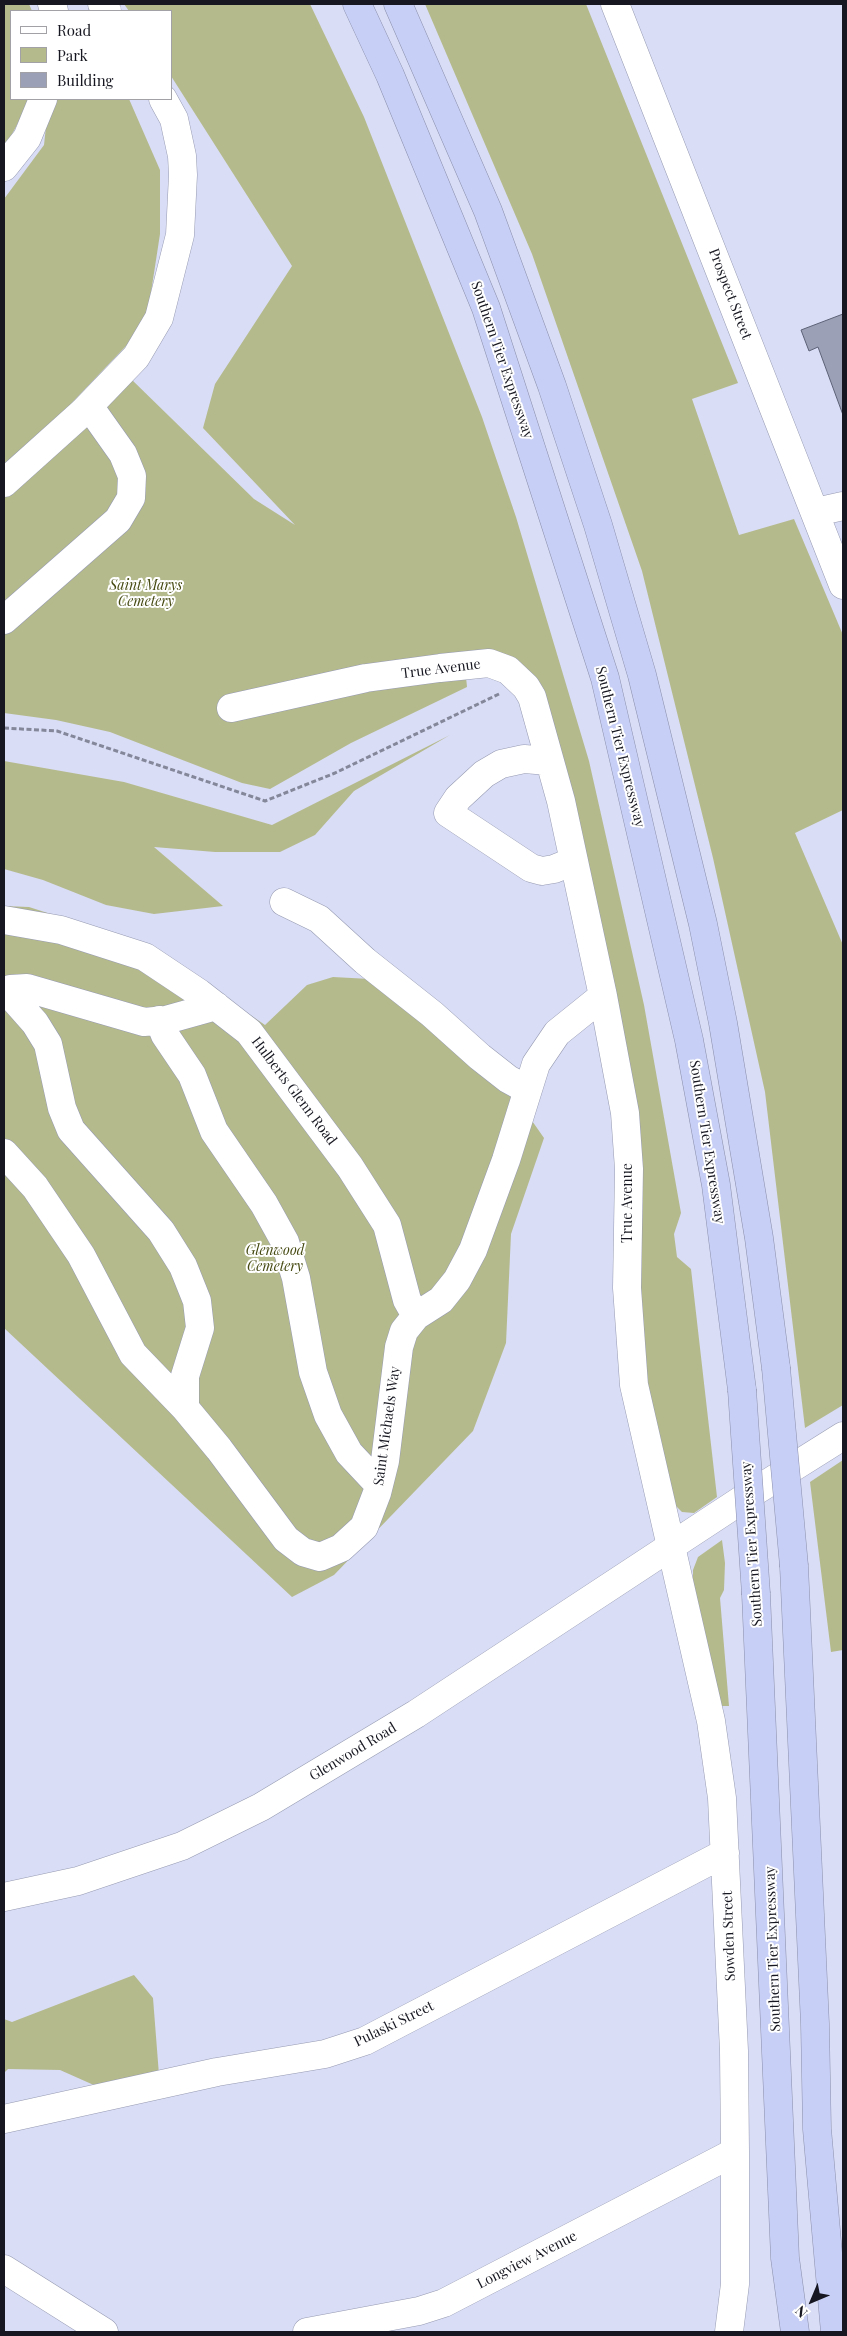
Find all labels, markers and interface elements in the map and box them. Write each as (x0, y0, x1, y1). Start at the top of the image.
legend (10, 10, 172, 100)
text: Road (57, 20, 91, 40)
text: Park (57, 45, 88, 65)
text: Building (57, 70, 113, 90)
street label: Prospect Street (705, 246, 755, 342)
street label: Southern Tier Expressway (467, 279, 537, 441)
park label: Saint Marys Cemetery (110, 578, 182, 610)
street label: True Avenue (400, 656, 482, 682)
street label: Southern Tier Expressway (592, 665, 648, 829)
street label: Hulberts Glenn Road (248, 1034, 340, 1148)
street label: Southern Tier Expressway (686, 1059, 728, 1225)
street label: True Avenue (620, 1163, 636, 1243)
park label: Glenwood Cemetery (246, 1243, 304, 1276)
street label: Saint Michaels Way (370, 1365, 404, 1487)
street label: Southern Tier Expressway (738, 1461, 766, 1627)
street label: Glenwood Road (306, 1719, 400, 1785)
street label: Southern Tier Expressway (762, 1866, 784, 2032)
street label: Sowden Street (719, 1891, 739, 1981)
street label: Pulaski Street (351, 1998, 437, 2050)
street label: Longview Avenue (474, 2228, 580, 2292)
north arrow (787, 2276, 837, 2326)
text: N (791, 2302, 811, 2322)

